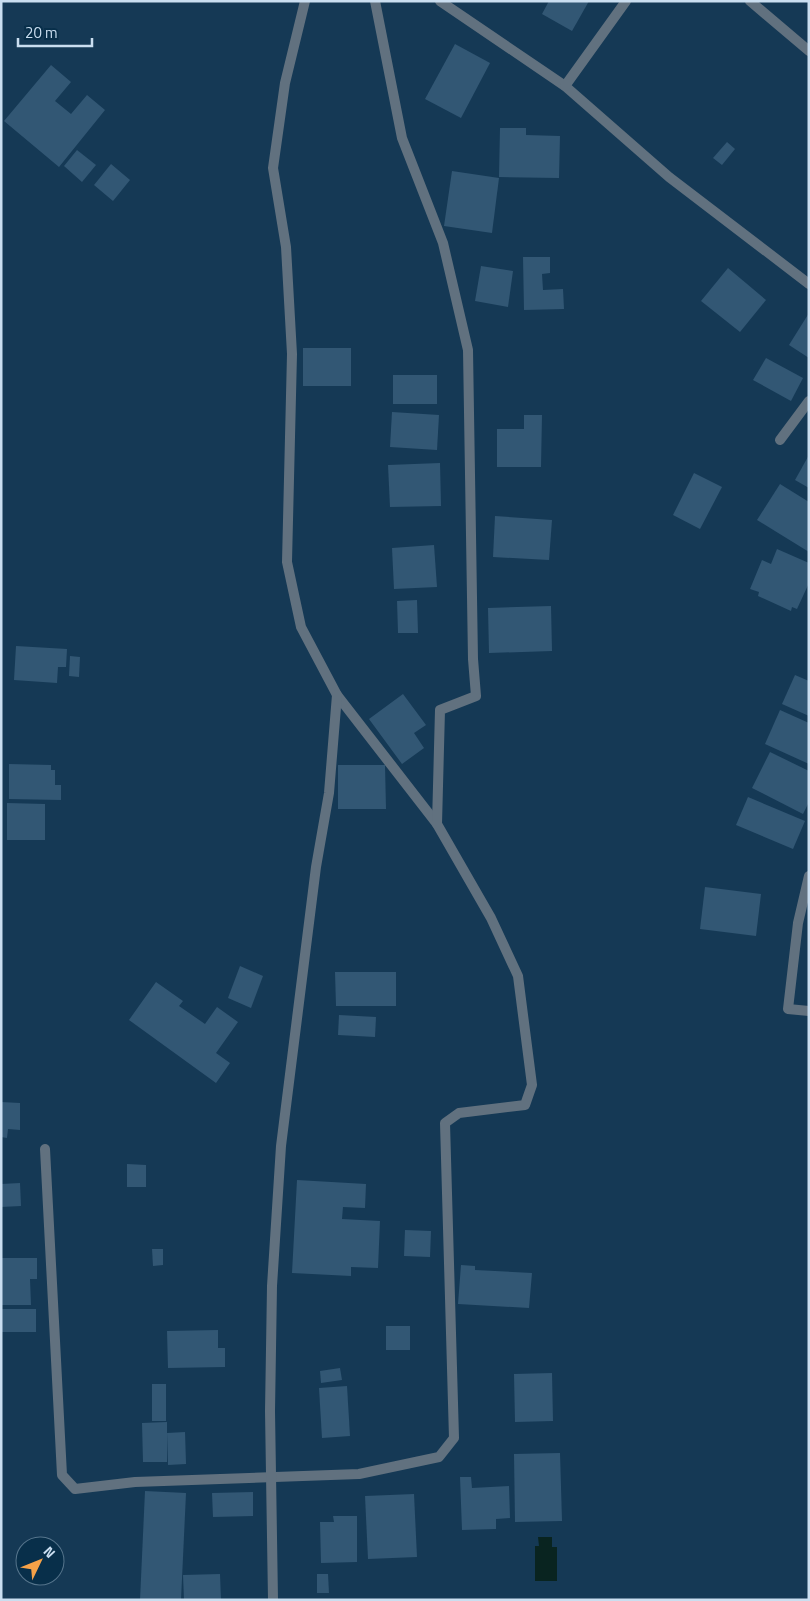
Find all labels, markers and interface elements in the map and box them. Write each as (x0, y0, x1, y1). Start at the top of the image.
scale bar (18, 15, 91, 47)
text: 20 m (25, 21, 58, 44)
north arrow (15, 1536, 65, 1586)
text: N (39, 1541, 61, 1563)

